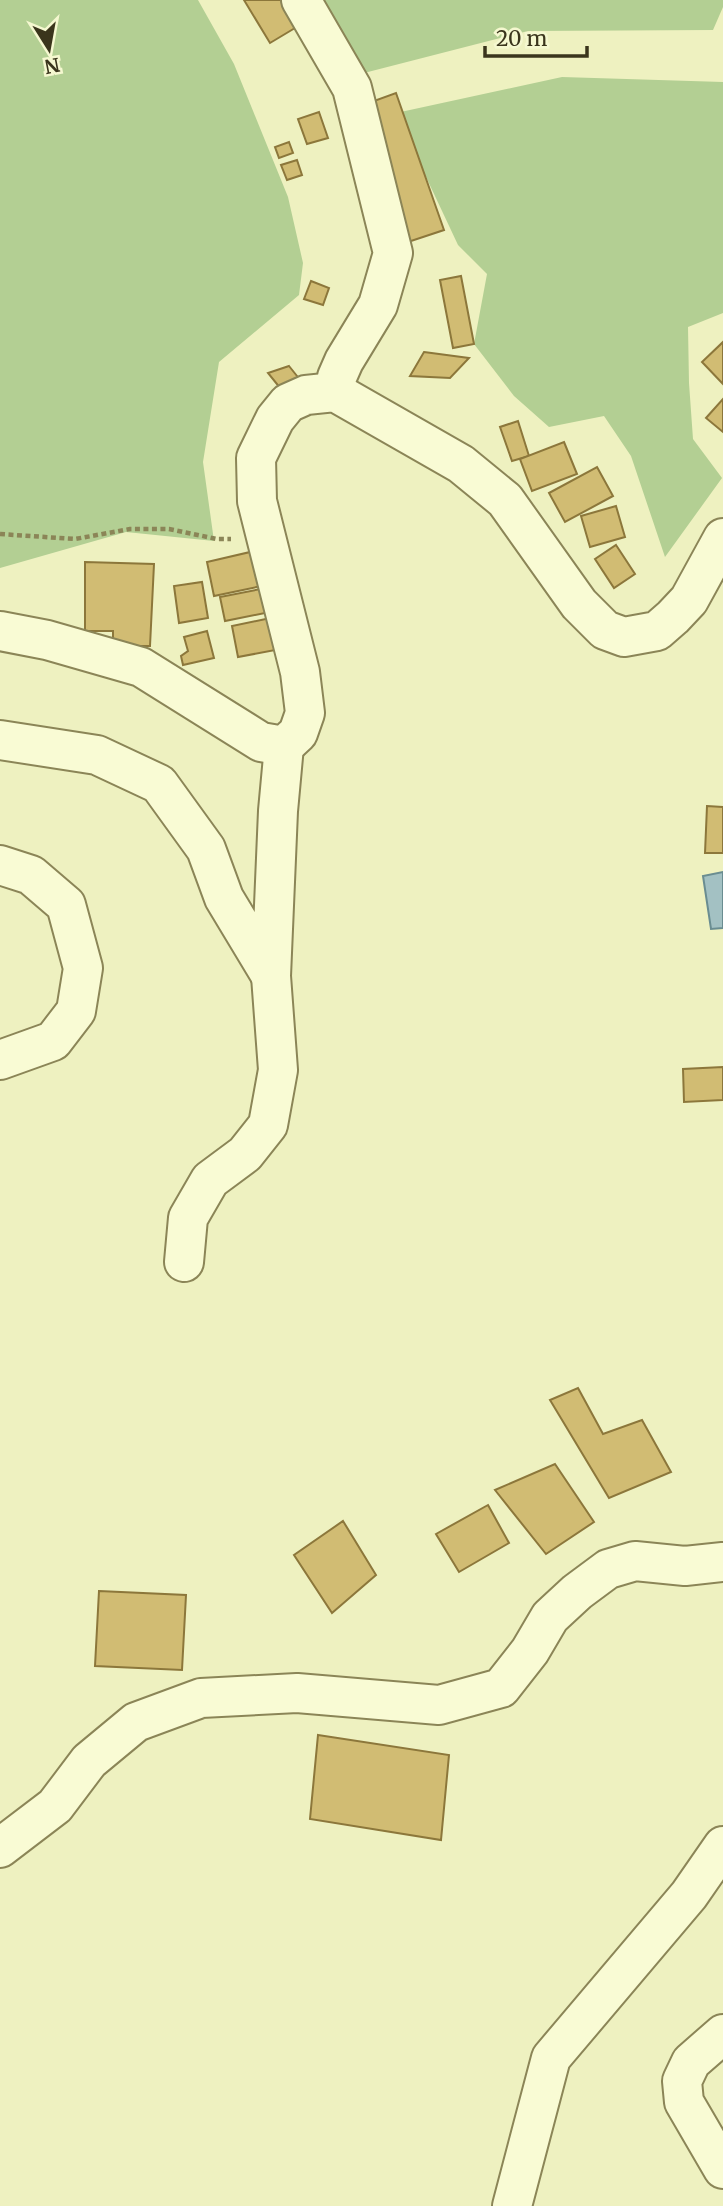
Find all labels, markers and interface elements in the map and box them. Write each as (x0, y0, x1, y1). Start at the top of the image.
north arrow (14, 14, 84, 84)
scale bar (485, 14, 586, 58)
text: 20 m (496, 25, 548, 52)
text: N (43, 52, 62, 79)

